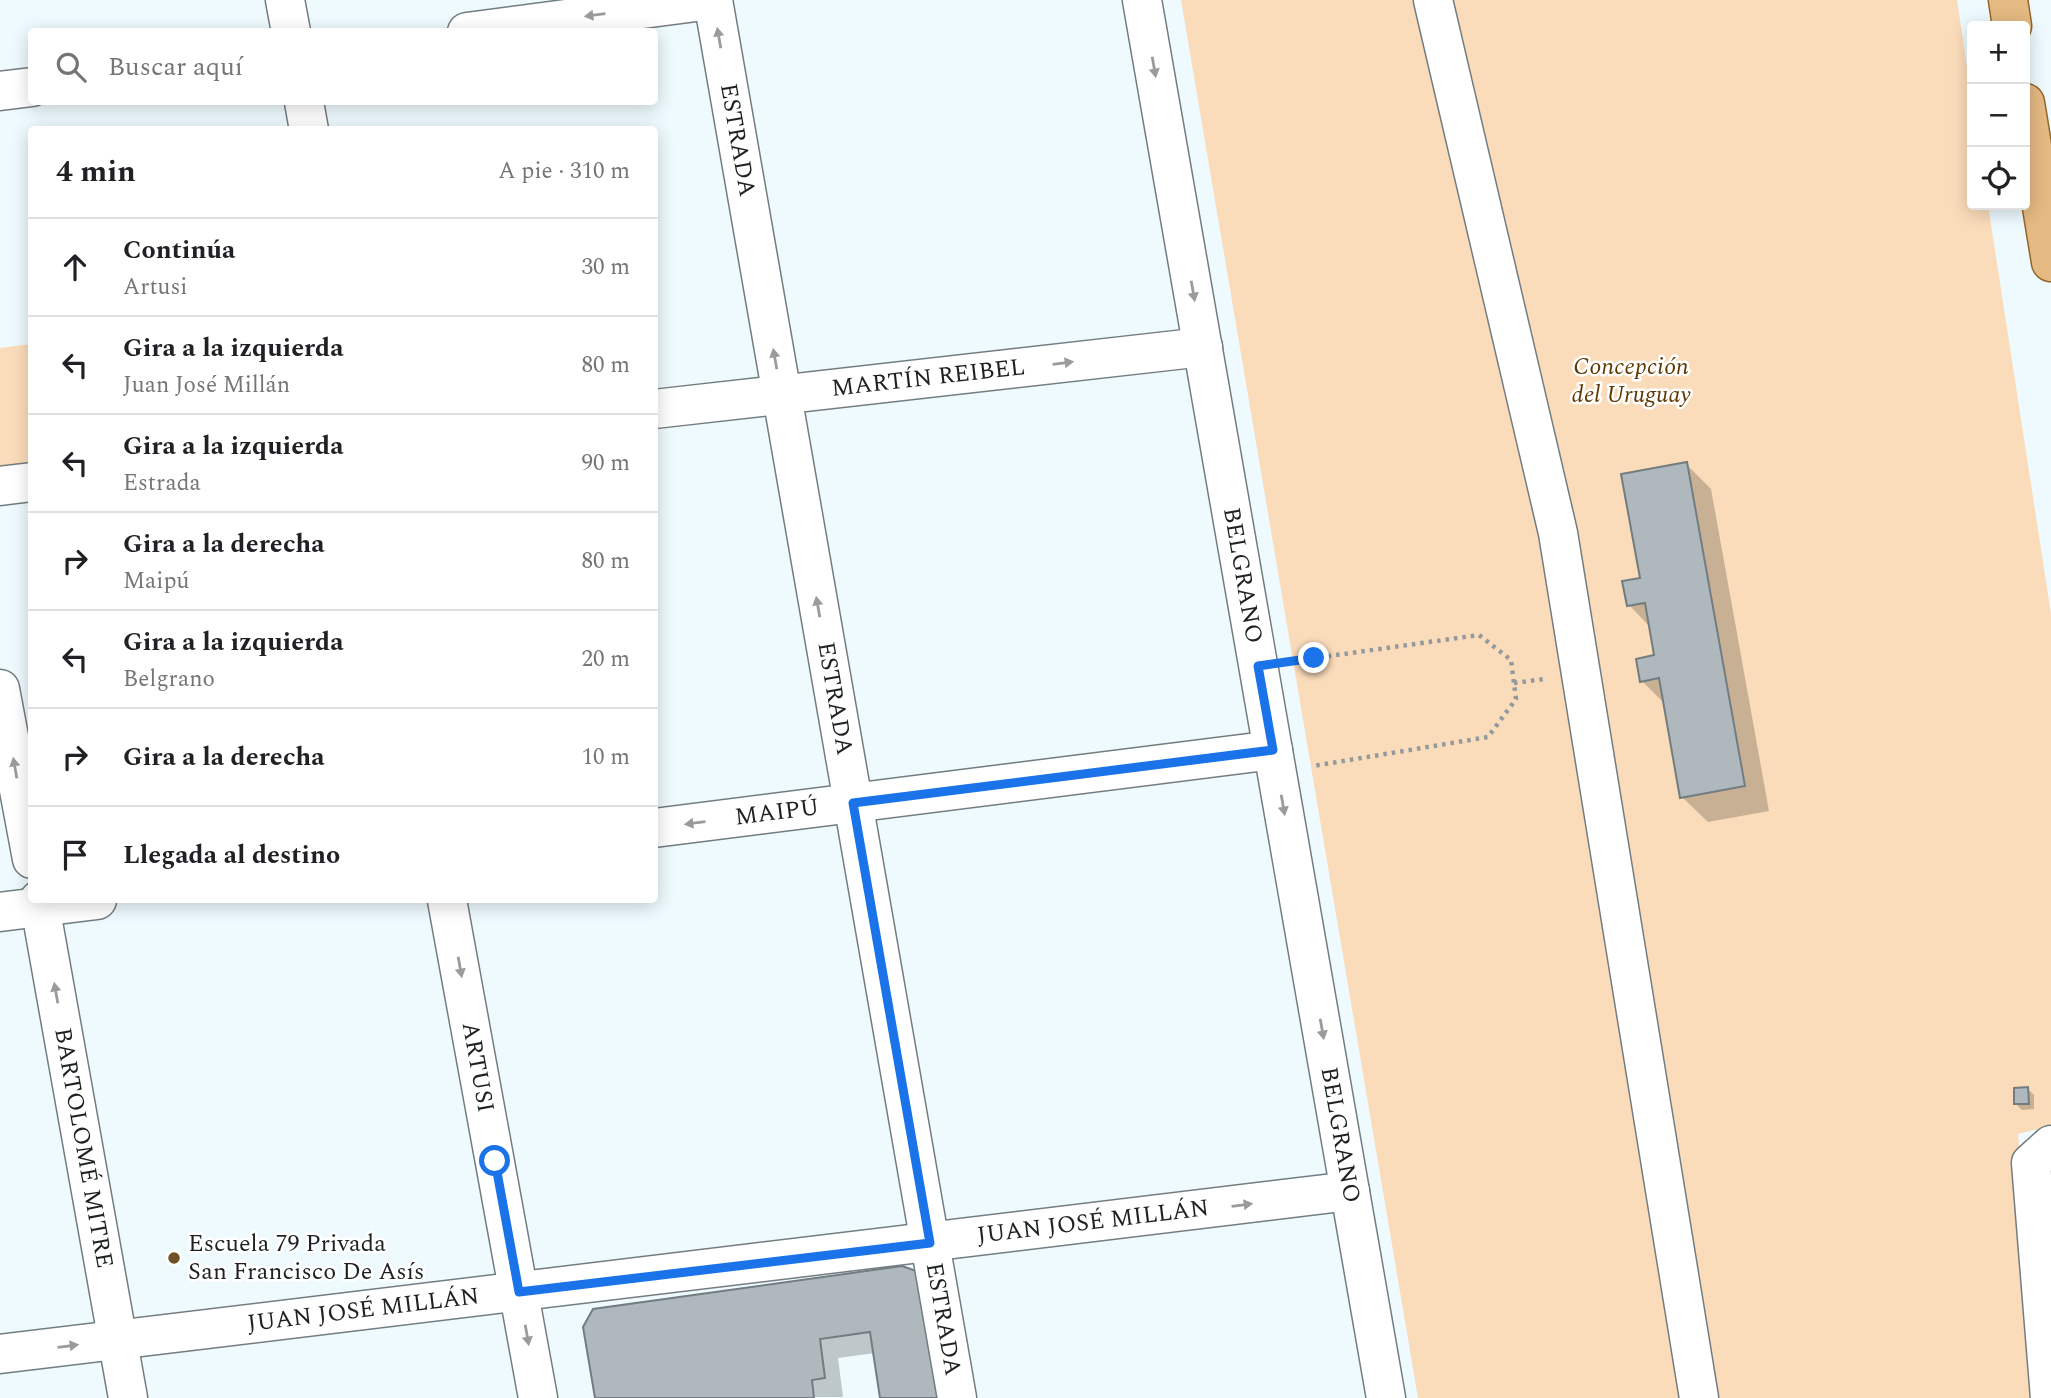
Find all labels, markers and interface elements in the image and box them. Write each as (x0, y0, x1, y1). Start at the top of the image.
one-way arrow (584, 10, 606, 21)
map controls (1967, 21, 2030, 210)
button: + (1967, 21, 2030, 84)
one-way arrow (714, 27, 725, 49)
search box (28, 28, 658, 105)
text: Buscar aquí (108, 47, 243, 87)
icon: search (52, 48, 90, 86)
one-way arrow (1149, 56, 1160, 78)
street label: ESTRADA (710, 80, 765, 199)
button: − (1967, 84, 2030, 147)
button: locate (1967, 147, 2030, 210)
text: 4 min (56, 149, 136, 195)
text: A pie · 310 m (498, 154, 630, 189)
text: Continúa (123, 230, 235, 270)
icon: ahead (56, 248, 94, 286)
text: 30 m (581, 250, 630, 285)
text: Artusi (123, 270, 188, 305)
one-way arrow (1188, 280, 1199, 302)
text: Gira a la izquierda (123, 328, 344, 368)
icon: left (56, 346, 94, 384)
one-way arrow (769, 347, 780, 369)
text: 80 m (581, 348, 630, 383)
street label: MARTÍN REIBEL (829, 349, 1027, 407)
park label: Concepción del Uruguay (1571, 349, 1691, 413)
one-way arrow (1052, 358, 1074, 369)
text: Juan José Millán (123, 368, 290, 403)
text: Gira a la izquierda (123, 426, 344, 466)
icon: left (56, 444, 94, 482)
text: 90 m (581, 446, 630, 481)
text: Estrada (123, 466, 201, 501)
street label: BELGRANO (1213, 504, 1272, 646)
text: Gira a la derecha (123, 524, 325, 564)
icon: right (56, 542, 94, 580)
text: 80 m (581, 544, 630, 579)
text: Maipú (123, 564, 189, 599)
one-way arrow (813, 596, 824, 618)
text: Gira a la izquierda (123, 622, 344, 662)
street label: ESTRADA (807, 639, 862, 758)
icon: left (56, 640, 94, 678)
text: 20 m (581, 642, 630, 677)
route end (1298, 642, 1329, 673)
text: Belgrano (123, 662, 215, 697)
text: Gira a la derecha (123, 737, 325, 777)
icon: right (56, 738, 94, 776)
text: 10 m (581, 740, 630, 775)
one-way arrow (9, 757, 20, 779)
street label: MAIPÚ (733, 789, 821, 836)
one-way arrow (1278, 794, 1289, 816)
one-way arrow (684, 818, 706, 829)
text: Llegada al destino (123, 835, 340, 875)
icon: arrive (56, 836, 94, 874)
one-way arrow (454, 956, 465, 978)
one-way arrow (50, 982, 61, 1004)
one-way arrow (1317, 1018, 1328, 1040)
street label: ARTUSI (452, 1019, 503, 1115)
street label: BARTOLOMÉ MITRE (44, 1025, 122, 1271)
street label: BELGRANO (1311, 1064, 1370, 1206)
route start (479, 1145, 510, 1176)
street label: JUAN JOSÉ MILLÁN (975, 1190, 1211, 1254)
one-way arrow (1231, 1199, 1253, 1210)
place label: Escuela 79 Privada San Francisco De Asís (188, 1226, 424, 1290)
marker: Escuela 79 Privada San Francisco De Asís (166, 1250, 182, 1266)
street label: ESTRADA (916, 1260, 971, 1378)
street label: JUAN JOSÉ MILLÁN (245, 1278, 481, 1342)
one-way arrow (521, 1324, 532, 1346)
one-way arrow (57, 1341, 79, 1352)

